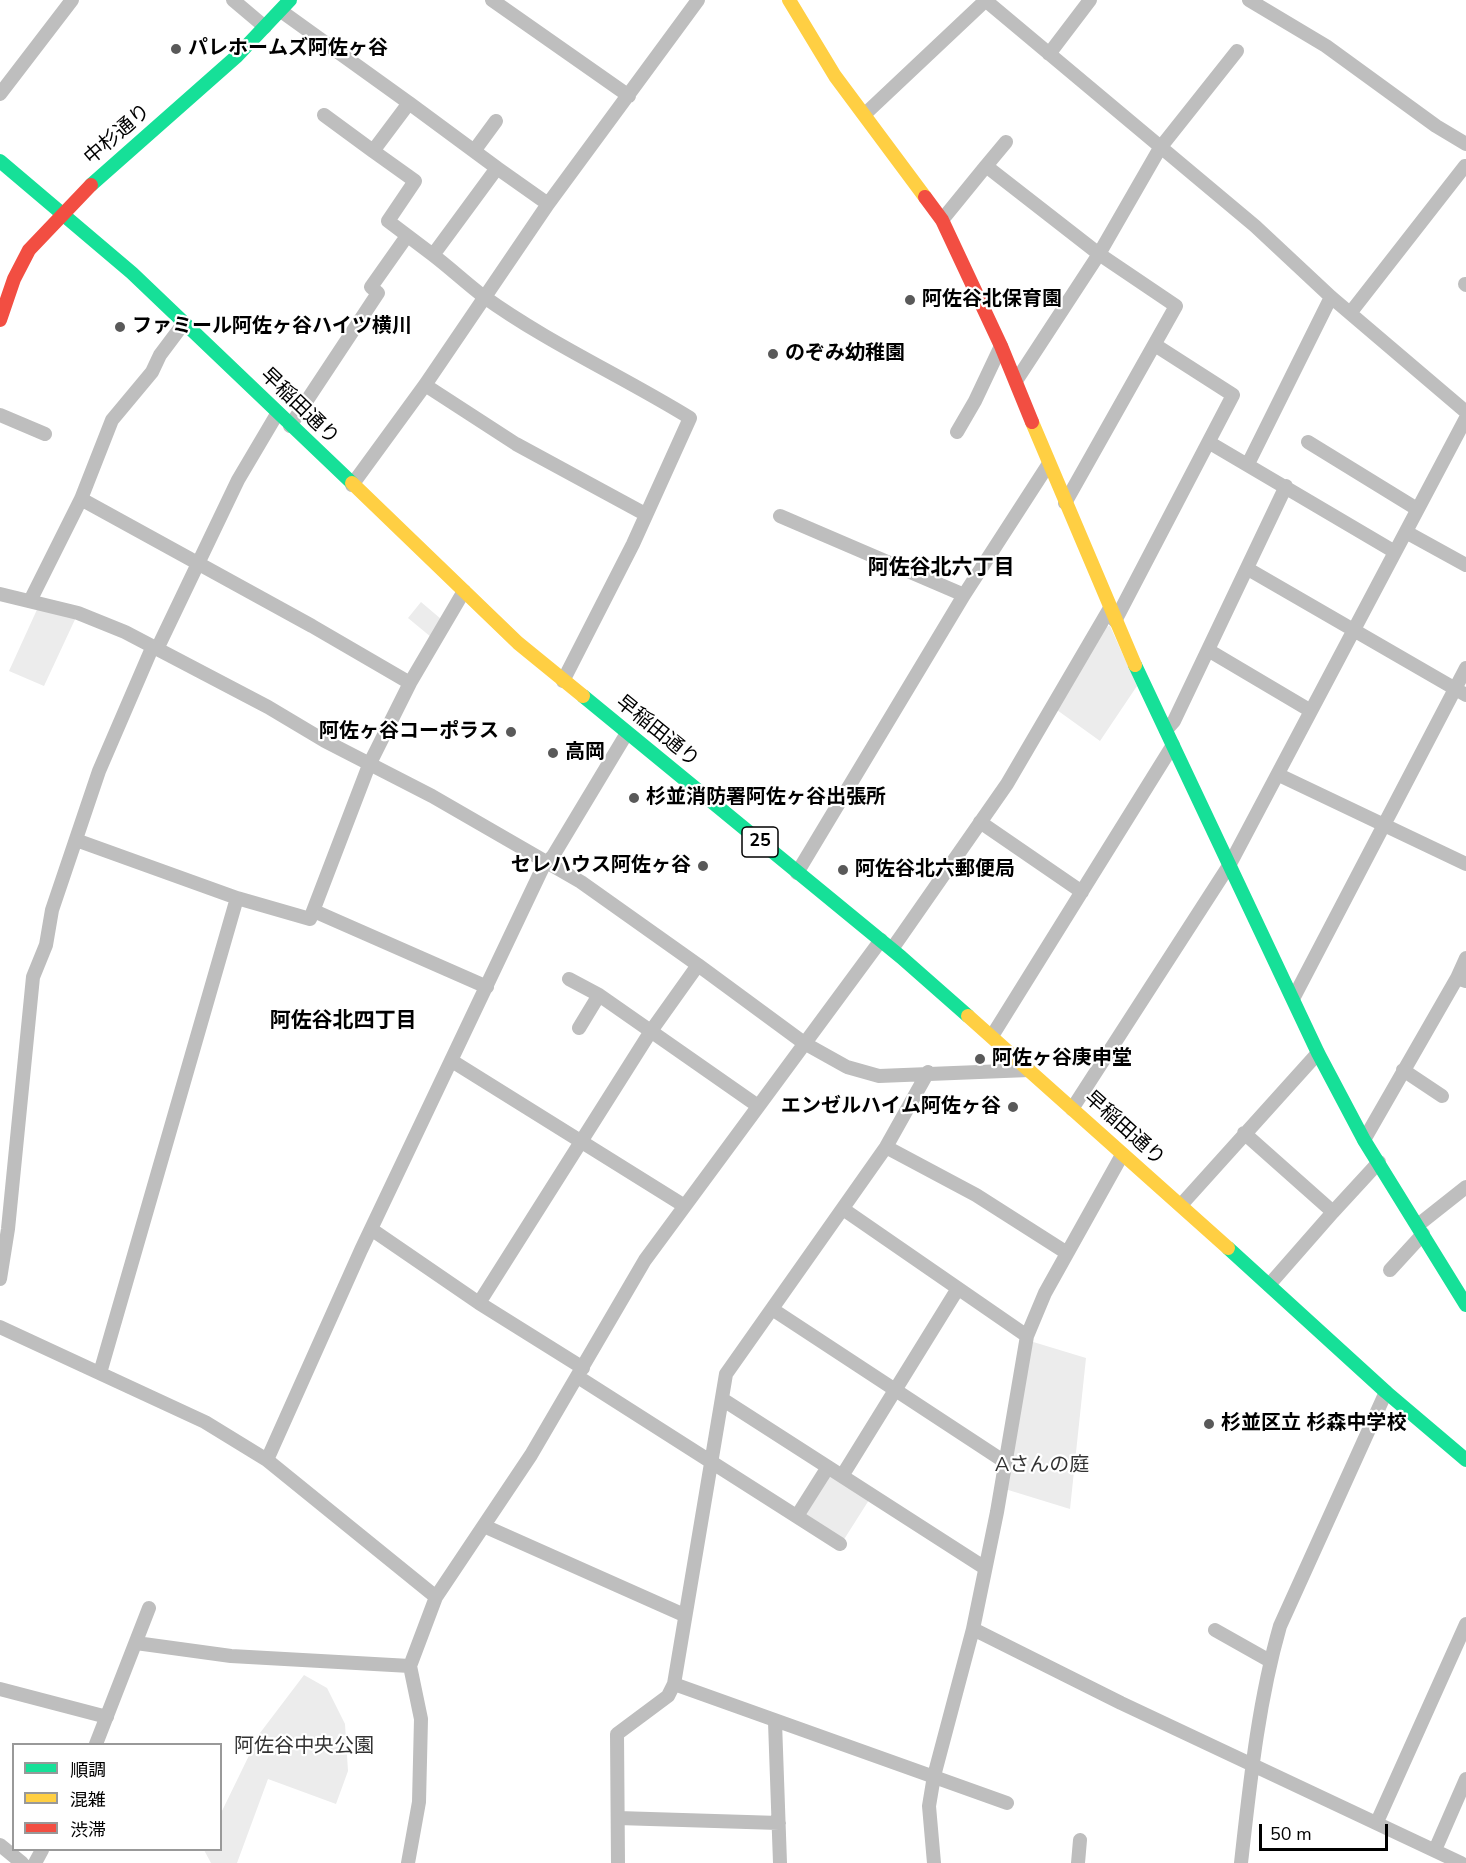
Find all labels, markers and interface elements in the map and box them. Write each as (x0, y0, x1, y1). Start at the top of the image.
place label: パレホームズ阿佐ヶ谷 (188, 37, 388, 61)
marker: パレホームズ阿佐ヶ谷 (169, 42, 183, 56)
street label: 中杉通り (80, 100, 156, 170)
place label: 阿佐谷北保育園 (922, 288, 1062, 312)
marker: 阿佐谷北保育園 (903, 293, 917, 307)
place label: ファミール阿佐ヶ谷ハイツ横川 (132, 315, 412, 339)
marker: ファミール阿佐ヶ谷ハイツ横川 (113, 320, 127, 334)
place label: のぞみ幼稚園 (785, 342, 905, 366)
marker: のぞみ幼稚園 (766, 347, 780, 361)
street label: 早稲田通り (255, 364, 343, 450)
district label: 阿佐谷北六丁目 (868, 556, 1014, 582)
street label: 早稲田通り (611, 691, 703, 773)
place label: 阿佐ヶ谷コーポラス (319, 720, 499, 744)
marker: 阿佐ヶ谷コーポラス (504, 725, 518, 739)
place label: 高岡 (565, 741, 605, 765)
marker: 高岡 (546, 746, 560, 760)
place label: 杉並消防署阿佐ヶ谷出張所 (646, 786, 886, 810)
marker: 杉並消防署阿佐ヶ谷出張所 (627, 791, 641, 805)
road number: 25 (742, 827, 778, 857)
place label: セレハウス阿佐ヶ谷 (511, 854, 691, 878)
place label: 阿佐谷北六郵便局 (855, 858, 1015, 882)
marker: セレハウス阿佐ヶ谷 (696, 859, 710, 873)
marker: 阿佐谷北六郵便局 (836, 863, 850, 877)
district label: 阿佐谷北四丁目 (270, 1009, 416, 1035)
place label: 阿佐ヶ谷庚申堂 (992, 1047, 1132, 1071)
marker: 阿佐ヶ谷庚申堂 (973, 1052, 987, 1066)
street label: 早稲田通り (1079, 1087, 1169, 1171)
place label: エンゼルハイム阿佐ヶ谷 (781, 1095, 1001, 1119)
marker: エンゼルハイム阿佐ヶ谷 (1006, 1100, 1020, 1114)
place label: 杉並区立 杉森中学校 (1221, 1412, 1406, 1436)
marker: 杉並区立 杉森中学校 (1202, 1417, 1216, 1431)
park label: Aさんの庭 (995, 1454, 1089, 1478)
park label: 阿佐谷中央公園 (234, 1735, 374, 1759)
legend (12, 1743, 222, 1851)
text: 順調 (70, 1758, 106, 1782)
text: 混雑 (70, 1788, 106, 1812)
scale bar (1262, 1812, 1391, 1850)
text: 渋滞 (70, 1818, 106, 1842)
text: 50 m (1270, 1822, 1312, 1846)

